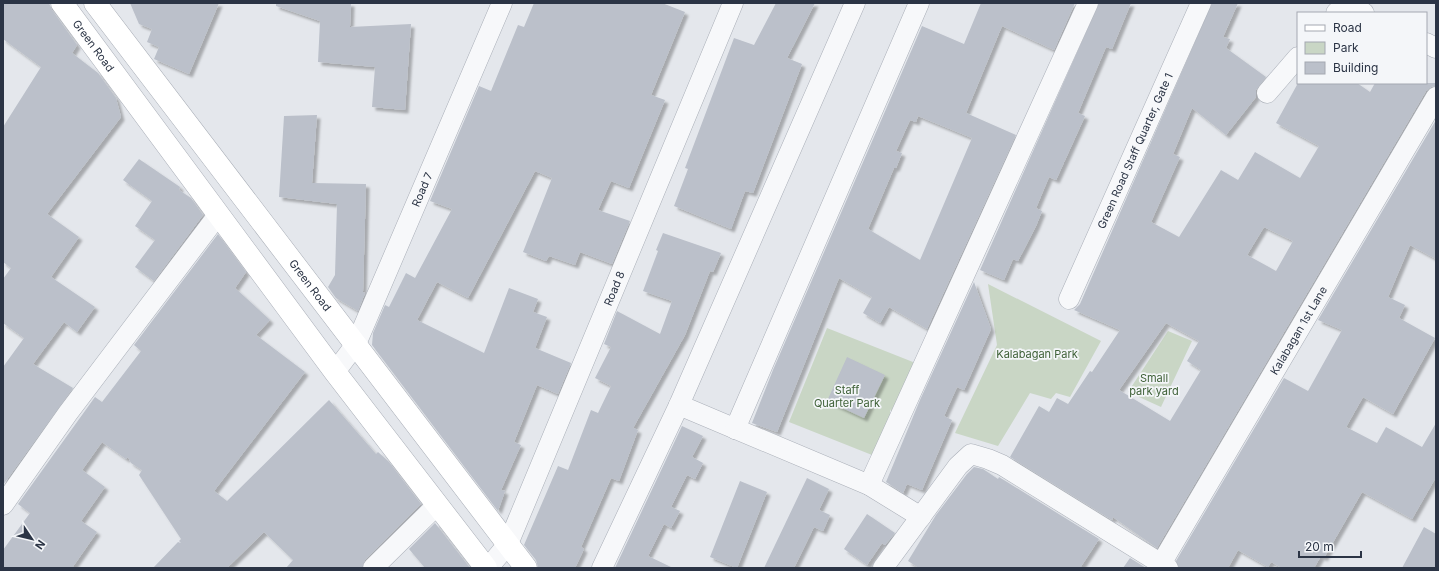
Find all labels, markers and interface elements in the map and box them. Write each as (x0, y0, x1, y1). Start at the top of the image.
legend (1297, 12, 1427, 84)
street label: Green Road (70, 17, 117, 74)
text: Road (1333, 20, 1362, 35)
text: Park (1333, 40, 1359, 55)
text: Building (1333, 60, 1378, 75)
street label: Green Road Staff Quarter, Gate 1 (1094, 71, 1176, 231)
street label: Road 7 (409, 170, 436, 209)
street label: Green Road (286, 257, 334, 314)
street label: Road 8 (601, 269, 628, 308)
street label: Kalabagan 1st Lane (1267, 284, 1330, 377)
park label: Kalabagan Park (996, 347, 1078, 361)
park label: Small park yard (1129, 371, 1179, 398)
park label: Staff Quarter Park (814, 383, 880, 410)
north arrow (12, 519, 52, 559)
scale bar (1299, 533, 1361, 559)
text: N (32, 537, 48, 552)
text: 20 m (1305, 539, 1334, 554)

